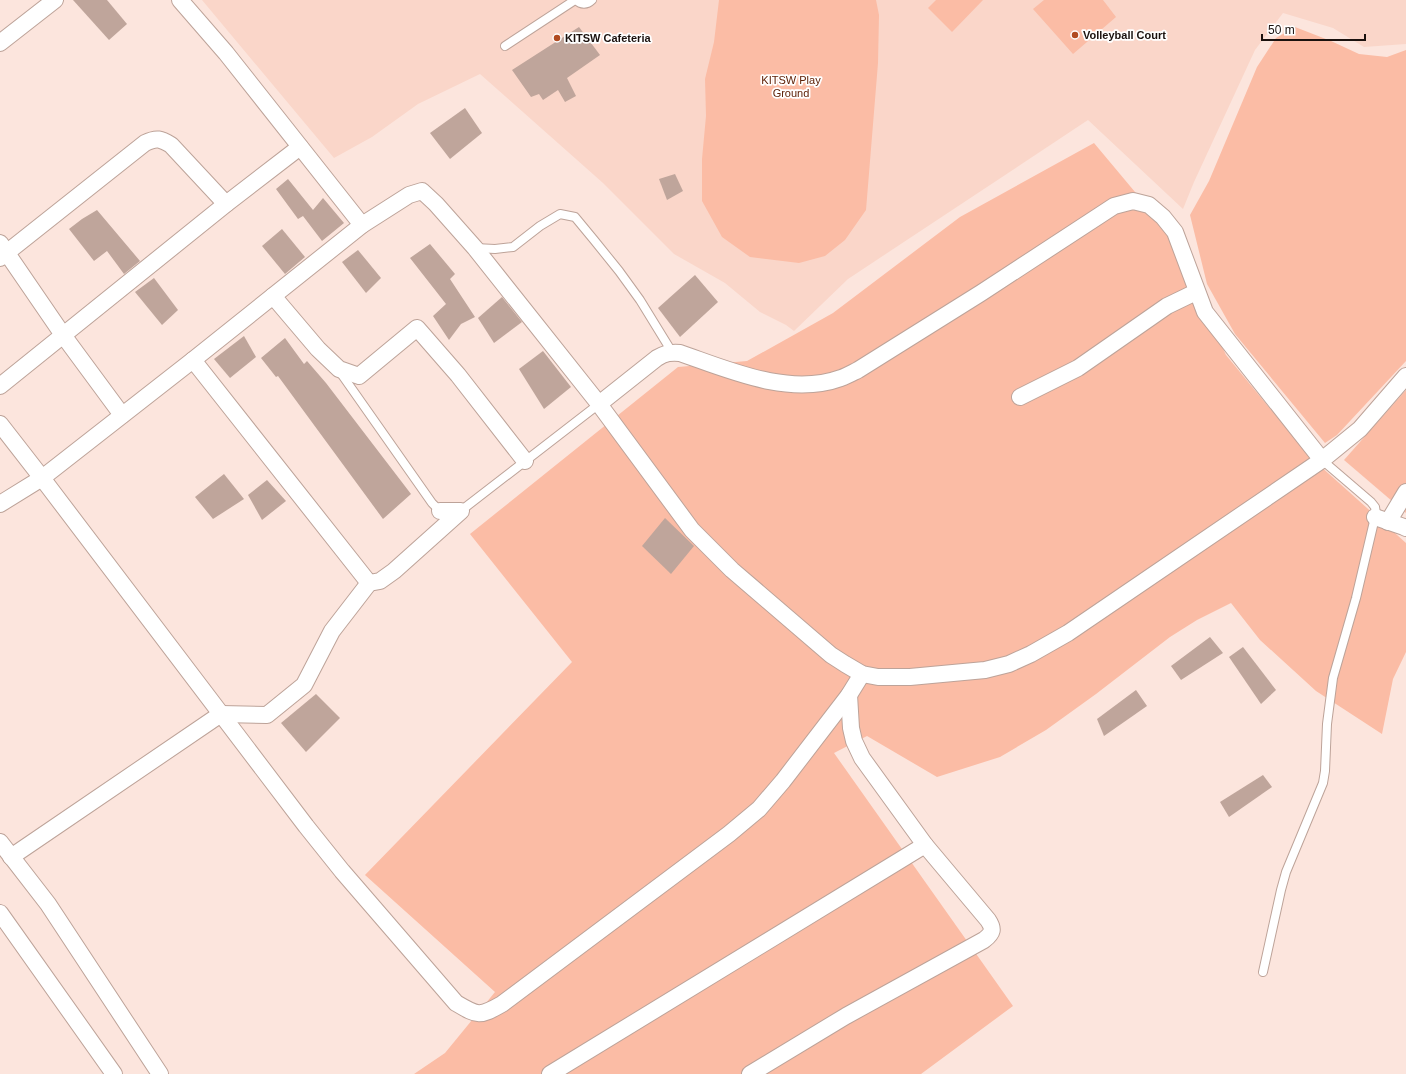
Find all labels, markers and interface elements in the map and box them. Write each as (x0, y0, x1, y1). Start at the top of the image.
scale bar (1262, 16, 1365, 42)
text: 50 m (1268, 23, 1295, 37)
place label: Volleyball Court (1083, 29, 1166, 41)
marker: Volleyball Court (1070, 30, 1080, 40)
place label: KITSW Cafeteria (565, 32, 651, 44)
marker: KITSW Cafeteria (552, 33, 562, 43)
park label: KITSW Play Ground (761, 74, 821, 99)

